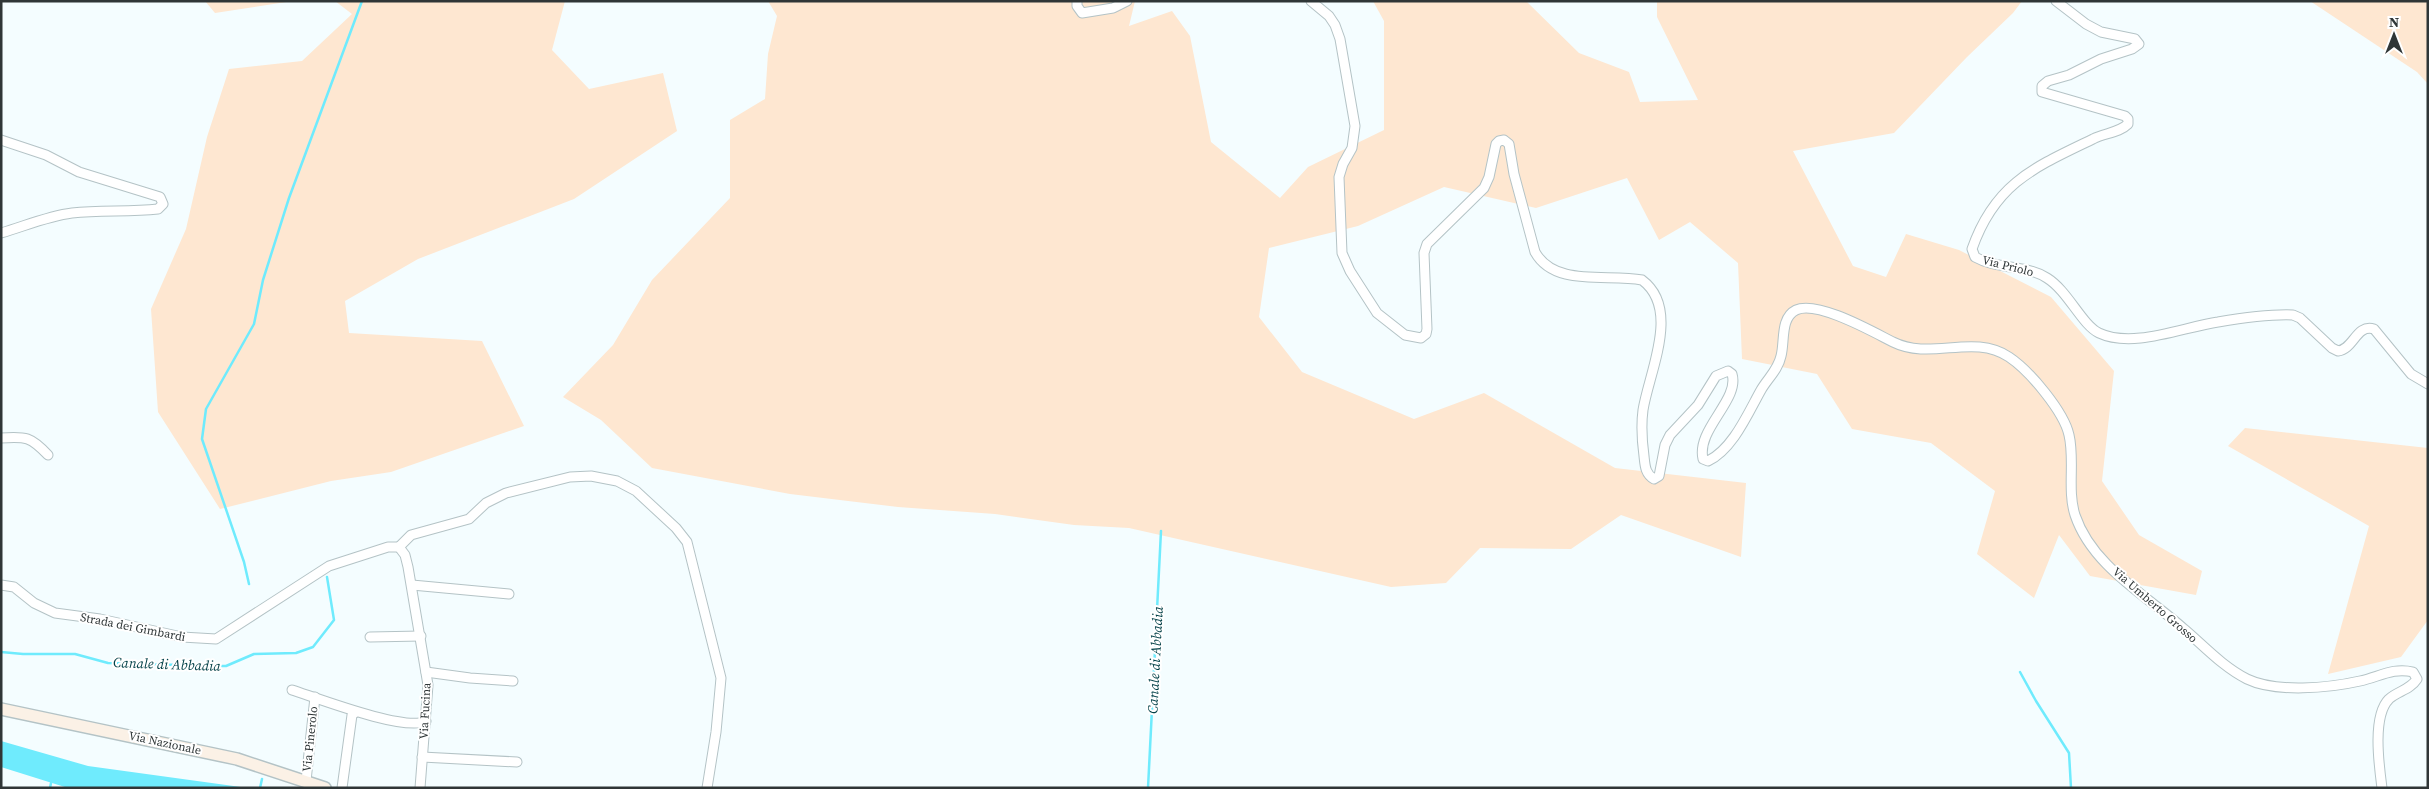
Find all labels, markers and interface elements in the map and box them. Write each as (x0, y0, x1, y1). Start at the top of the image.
north arrow (2369, 10, 2419, 60)
text: N (2389, 12, 2399, 32)
street label: Via Priolo (1981, 252, 2036, 280)
street label: Via Umberto Grosso (2109, 564, 2201, 647)
water label: Canale di Abbadia (1142, 605, 1168, 714)
street label: Strada dei Gimbardi (79, 609, 187, 645)
water label: Canale di Abbadia (113, 652, 222, 676)
street label: Via Fucina (416, 681, 435, 740)
street label: Via Pinerolo (299, 705, 321, 773)
street label: Via Nazionale (127, 728, 203, 758)

